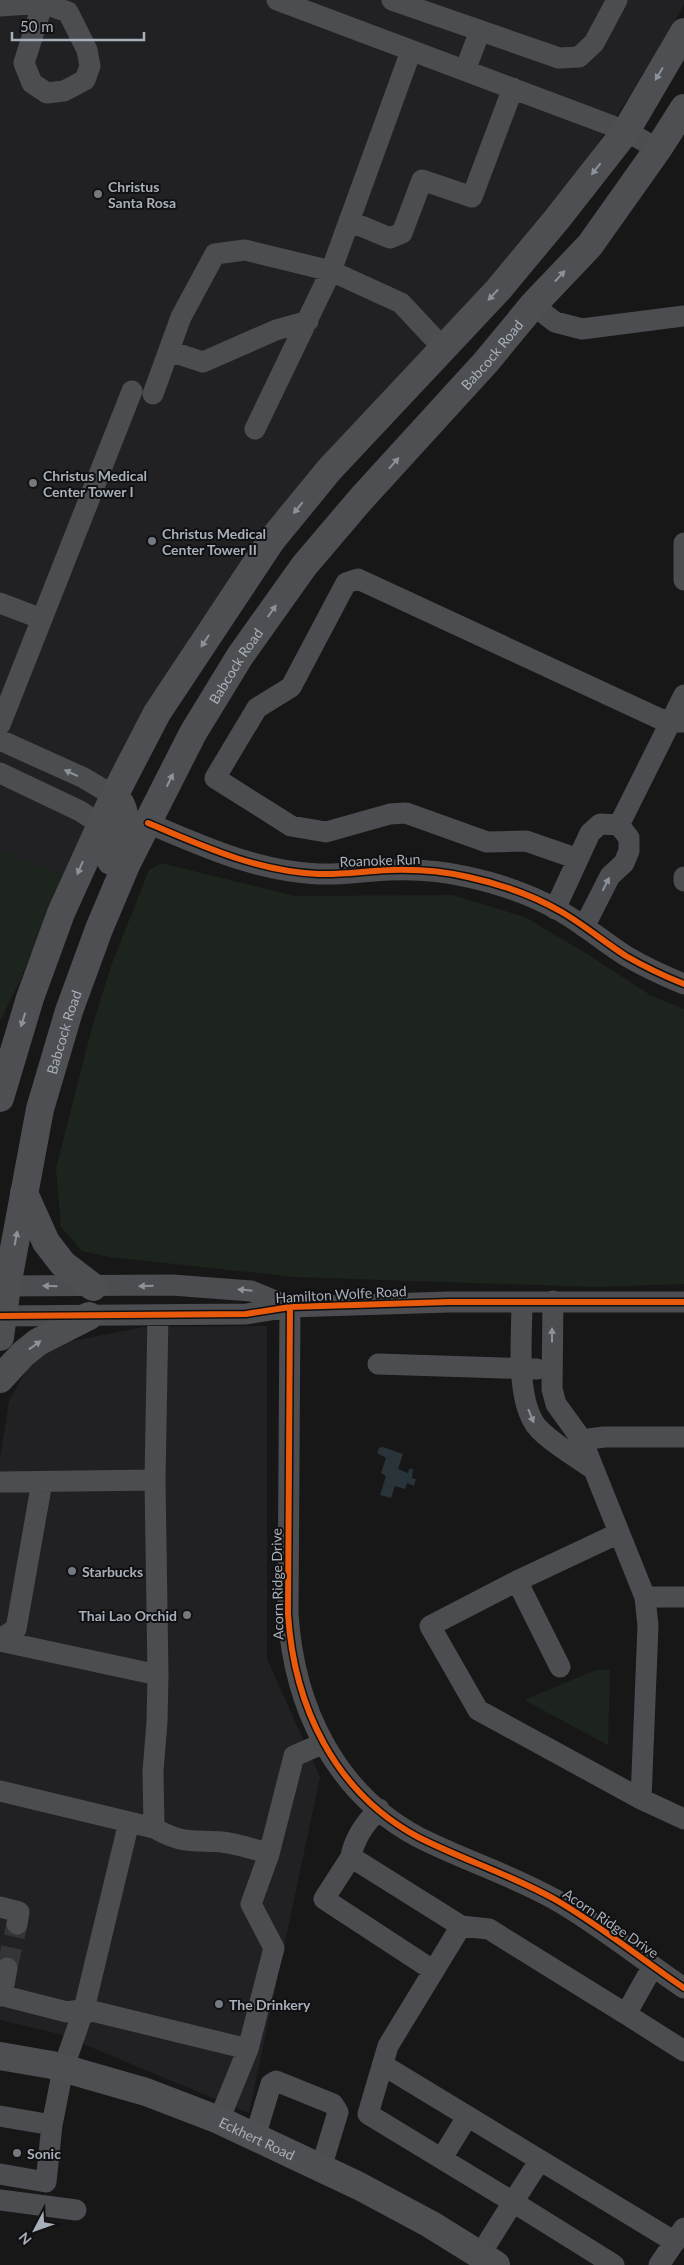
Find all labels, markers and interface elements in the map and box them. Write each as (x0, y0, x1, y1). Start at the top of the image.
scale bar (12, 10, 145, 42)
text: 50 m (20, 17, 54, 35)
one-way arrow (655, 67, 664, 80)
one-way arrow (590, 162, 601, 175)
place label: Christus Santa Rosa (108, 178, 176, 211)
marker: Christus Santa Rosa (92, 188, 104, 200)
one-way arrow (554, 270, 566, 282)
one-way arrow (487, 289, 499, 301)
street label: Babcock Road (457, 316, 526, 393)
one-way arrow (388, 457, 400, 469)
place label: Christus Medical Center Tower I (43, 467, 147, 500)
marker: Christus Medical Center Tower I (27, 477, 39, 489)
one-way arrow (293, 502, 304, 514)
place label: Christus Medical Center Tower II (162, 525, 266, 558)
marker: Christus Medical Center Tower II (146, 535, 158, 547)
one-way arrow (267, 604, 277, 618)
street label: Babcock Road (205, 624, 266, 707)
one-way arrow (200, 634, 210, 648)
one-way arrow (64, 768, 78, 776)
one-way arrow (166, 773, 174, 787)
street label: Roanoke Run (339, 850, 421, 870)
one-way arrow (76, 861, 84, 875)
one-way arrow (602, 877, 610, 891)
street label: Babcock Road (42, 988, 84, 1076)
one-way arrow (19, 1013, 26, 1028)
one-way arrow (12, 1229, 20, 1245)
one-way arrow (42, 1282, 58, 1290)
one-way arrow (137, 1282, 153, 1290)
street label: Hamilton Wolfe Road (275, 1282, 407, 1306)
one-way arrow (236, 1286, 252, 1294)
one-way arrow (548, 1327, 556, 1343)
one-way arrow (28, 1340, 42, 1350)
one-way arrow (528, 1409, 536, 1423)
street label: Acorn Ridge Drive (268, 1528, 286, 1640)
place label: Starbucks (82, 1563, 143, 1580)
marker: Starbucks (66, 1565, 78, 1577)
place label: Thai Lao Orchid (79, 1607, 177, 1624)
marker: Thai Lao Orchid (181, 1609, 193, 1621)
street label: Acorn Ridge Drive (560, 1885, 662, 1961)
place label: The Drinkery (229, 1996, 311, 2013)
marker: The Drinkery (213, 1998, 225, 2010)
street label: Eckhert Road (217, 2113, 298, 2163)
place label: Sonic (27, 2145, 61, 2162)
marker: Sonic (11, 2147, 23, 2159)
north arrow (10, 2205, 60, 2255)
text: N (15, 2229, 35, 2249)

